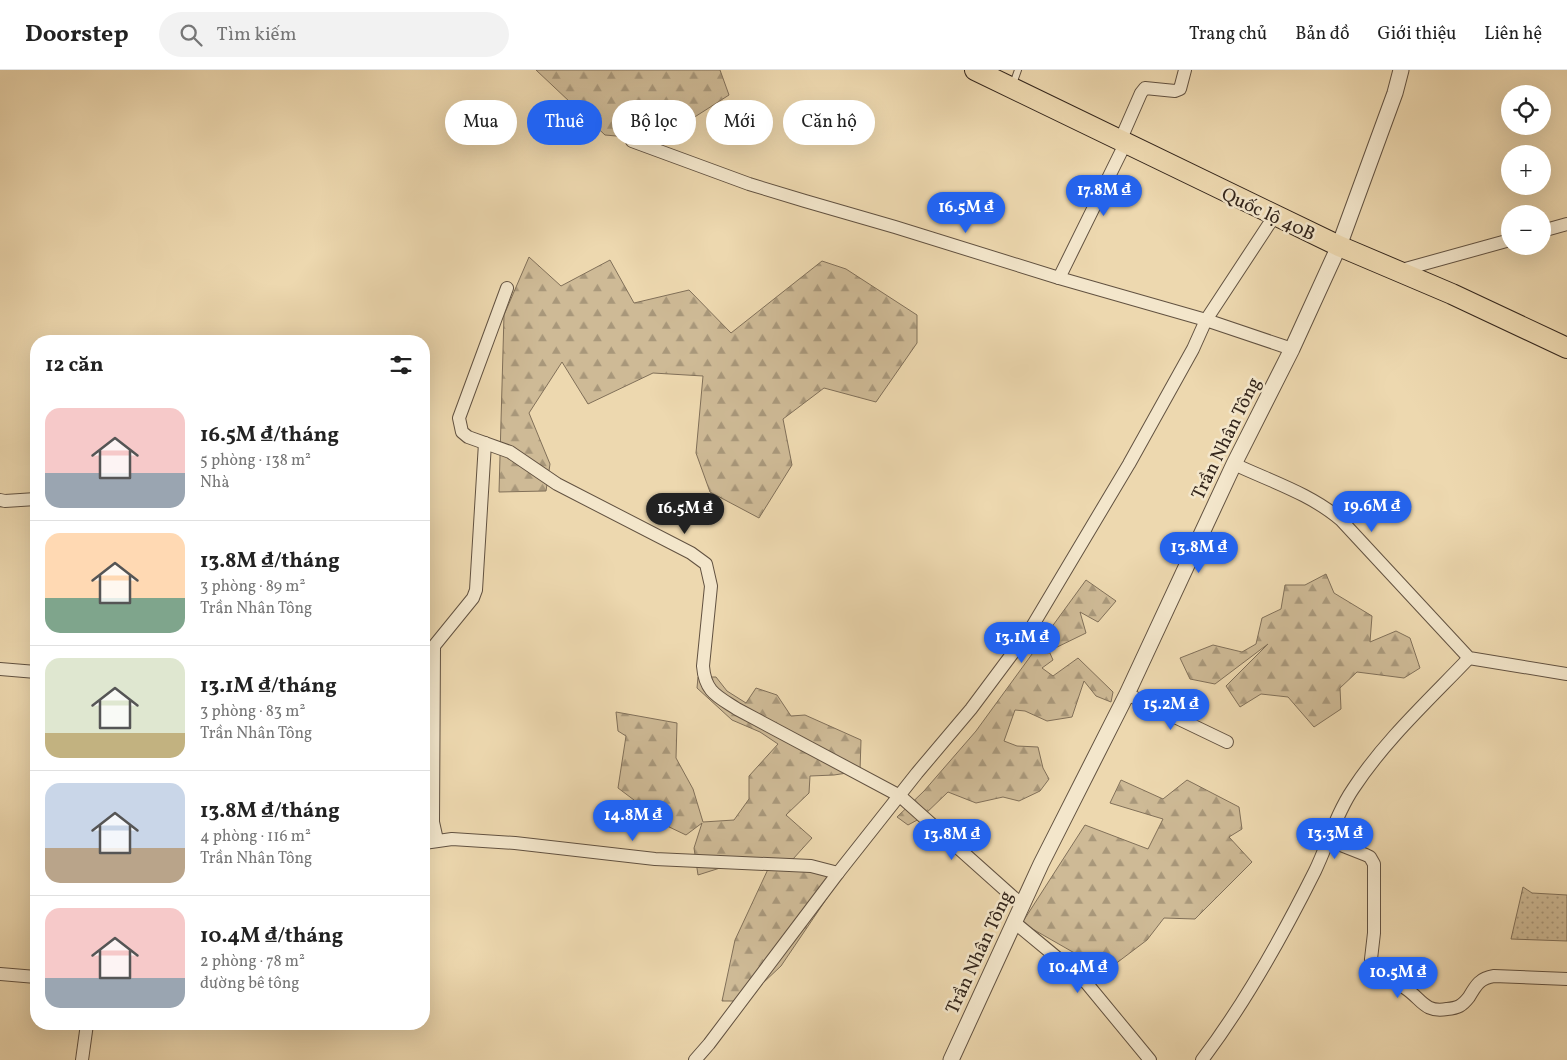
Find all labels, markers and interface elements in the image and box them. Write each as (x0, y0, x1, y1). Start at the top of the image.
search box (159, 12, 509, 57)
text: Doorstep (25, 18, 129, 52)
icon: search (177, 21, 205, 49)
text: Tìm kiếm (217, 22, 296, 48)
text: Trang chủ (1189, 22, 1267, 47)
text: Bản đồ (1295, 22, 1350, 47)
text: Giới thiệu (1378, 22, 1456, 47)
text: Liên hệ (1484, 22, 1542, 47)
map controls (1501, 85, 1551, 255)
button: locate (1501, 85, 1551, 135)
chip: Mua (445, 100, 517, 145)
chip: Thuê (527, 100, 602, 145)
chip: Bộ lọc (612, 100, 696, 145)
chip: Mới (706, 100, 773, 145)
chip: Căn hộ (783, 100, 875, 145)
button: + (1501, 145, 1551, 195)
pin: 17.8M ₫ (1058, 174, 1150, 217)
text: 17.8M ₫ (1077, 180, 1131, 202)
street label: Quốc lộ 40B (1217, 182, 1319, 248)
pin: 16.5M ₫ (920, 191, 1012, 234)
text: 16.5M ₫ (938, 197, 994, 219)
button: − (1501, 205, 1551, 255)
text: 12 căn (45, 351, 104, 380)
icon: filters (387, 351, 415, 379)
street label: Trần Nhân Tông (1186, 373, 1268, 504)
text: 16.5M ₫/tháng (200, 421, 339, 450)
icon: home (85, 428, 145, 488)
text: 5 phòng · 138 m² (200, 450, 311, 472)
text: Nhà (200, 472, 229, 494)
pin: 19.6M ₫ (1326, 490, 1418, 533)
pin: 16.5M ₫ (639, 492, 731, 535)
text: 19.6M ₫ (1344, 496, 1401, 518)
text: 16.5M ₫ (657, 498, 713, 520)
pin: 13.8M ₫ (1153, 532, 1245, 574)
text: 13.8M ₫ (1171, 537, 1227, 559)
text: 13.8M ₫/tháng (200, 547, 340, 576)
icon: home (85, 553, 145, 613)
text: 3 phòng · 89 m² (200, 576, 305, 598)
text: Trần Nhân Tông (200, 598, 312, 620)
pin: 13.1M ₫ (976, 622, 1068, 664)
text: 13.1M ₫ (995, 627, 1049, 649)
text: 13.1M ₫/tháng (200, 672, 337, 701)
icon: home (85, 678, 145, 738)
pin: 15.2M ₫ (1125, 688, 1217, 731)
text: 15.2M ₫ (1143, 694, 1199, 716)
text: 3 phòng · 83 m² (200, 701, 305, 723)
text: Trần Nhân Tông (200, 723, 312, 745)
text: 13.8M ₫/tháng (200, 797, 340, 826)
pin: 14.8M ₫ (587, 800, 679, 842)
icon: home (85, 803, 145, 863)
text: 14.8M ₫ (604, 805, 662, 827)
pin: 13.8M ₫ (906, 818, 998, 861)
pin: 13.3M ₫ (1289, 818, 1381, 860)
text: 13.3M ₫ (1307, 823, 1363, 845)
text: 13.8M ₫ (924, 824, 980, 846)
text: 4 phòng · 116 m² (200, 826, 311, 848)
text: Trần Nhân Tông (200, 848, 312, 870)
street label: Trần Nhân Tông (940, 887, 1020, 1019)
text: 10.4M ₫/tháng (200, 922, 343, 951)
icon: home (85, 928, 145, 988)
text: 2 phòng · 78 m² (200, 951, 305, 973)
pin: 10.4M ₫ (1032, 952, 1124, 994)
pin: 10.5M ₫ (1352, 956, 1444, 999)
text: 10.4M ₫ (1049, 957, 1107, 979)
text: 10.5M ₫ (1370, 962, 1426, 984)
text: đường bê tông (200, 973, 300, 995)

